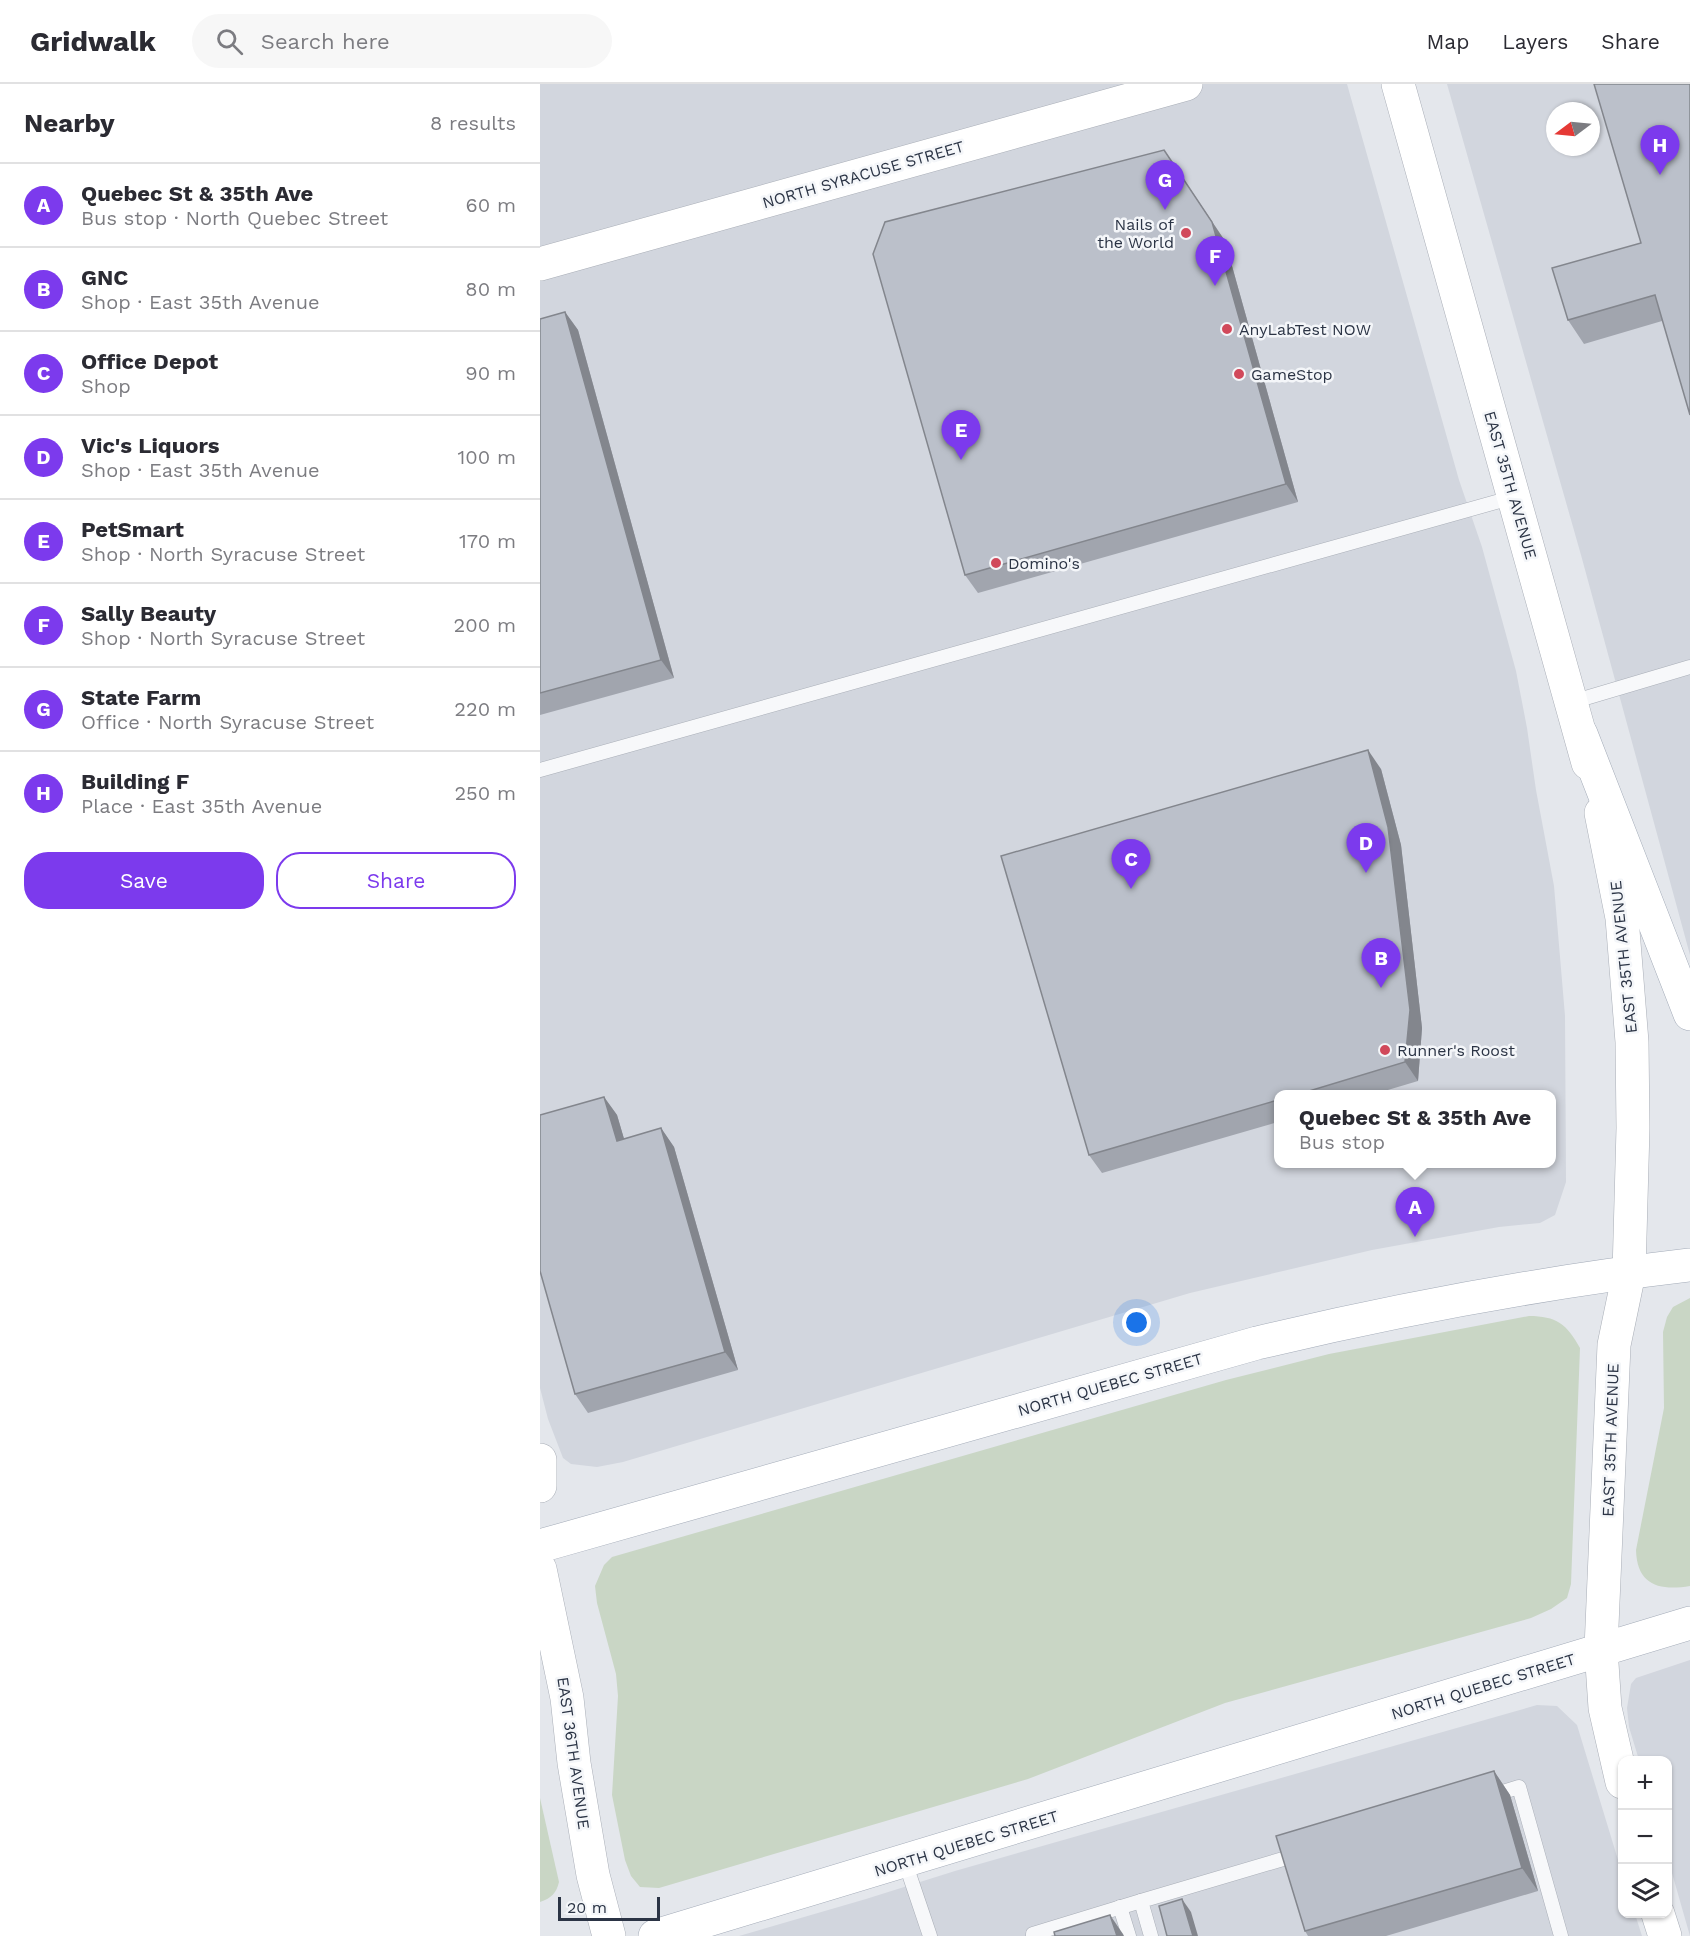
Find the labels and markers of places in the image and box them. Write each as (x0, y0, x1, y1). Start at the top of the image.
pin: H (1640, 126, 1680, 175)
pin: G (1146, 160, 1184, 210)
place label: Nails of the World (1097, 215, 1175, 252)
marker: Nails of the World (1179, 226, 1193, 240)
pin: F (1196, 236, 1234, 286)
place label: AnyLabTest NOW (1239, 320, 1371, 339)
marker: AnyLabTest NOW (1220, 322, 1234, 336)
place label: GameStop (1251, 365, 1333, 384)
marker: GameStop (1232, 367, 1246, 381)
pin: E (942, 410, 980, 460)
place label: Domino's (1008, 554, 1080, 573)
marker: Domino's (989, 556, 1003, 570)
pin: D (1346, 824, 1386, 873)
pin: C (1112, 840, 1150, 889)
pin: B (1362, 938, 1400, 988)
place label: Runner's Roost (1397, 1041, 1515, 1060)
marker: Runner's Roost (1378, 1043, 1392, 1057)
pin: A (1396, 1188, 1434, 1237)

